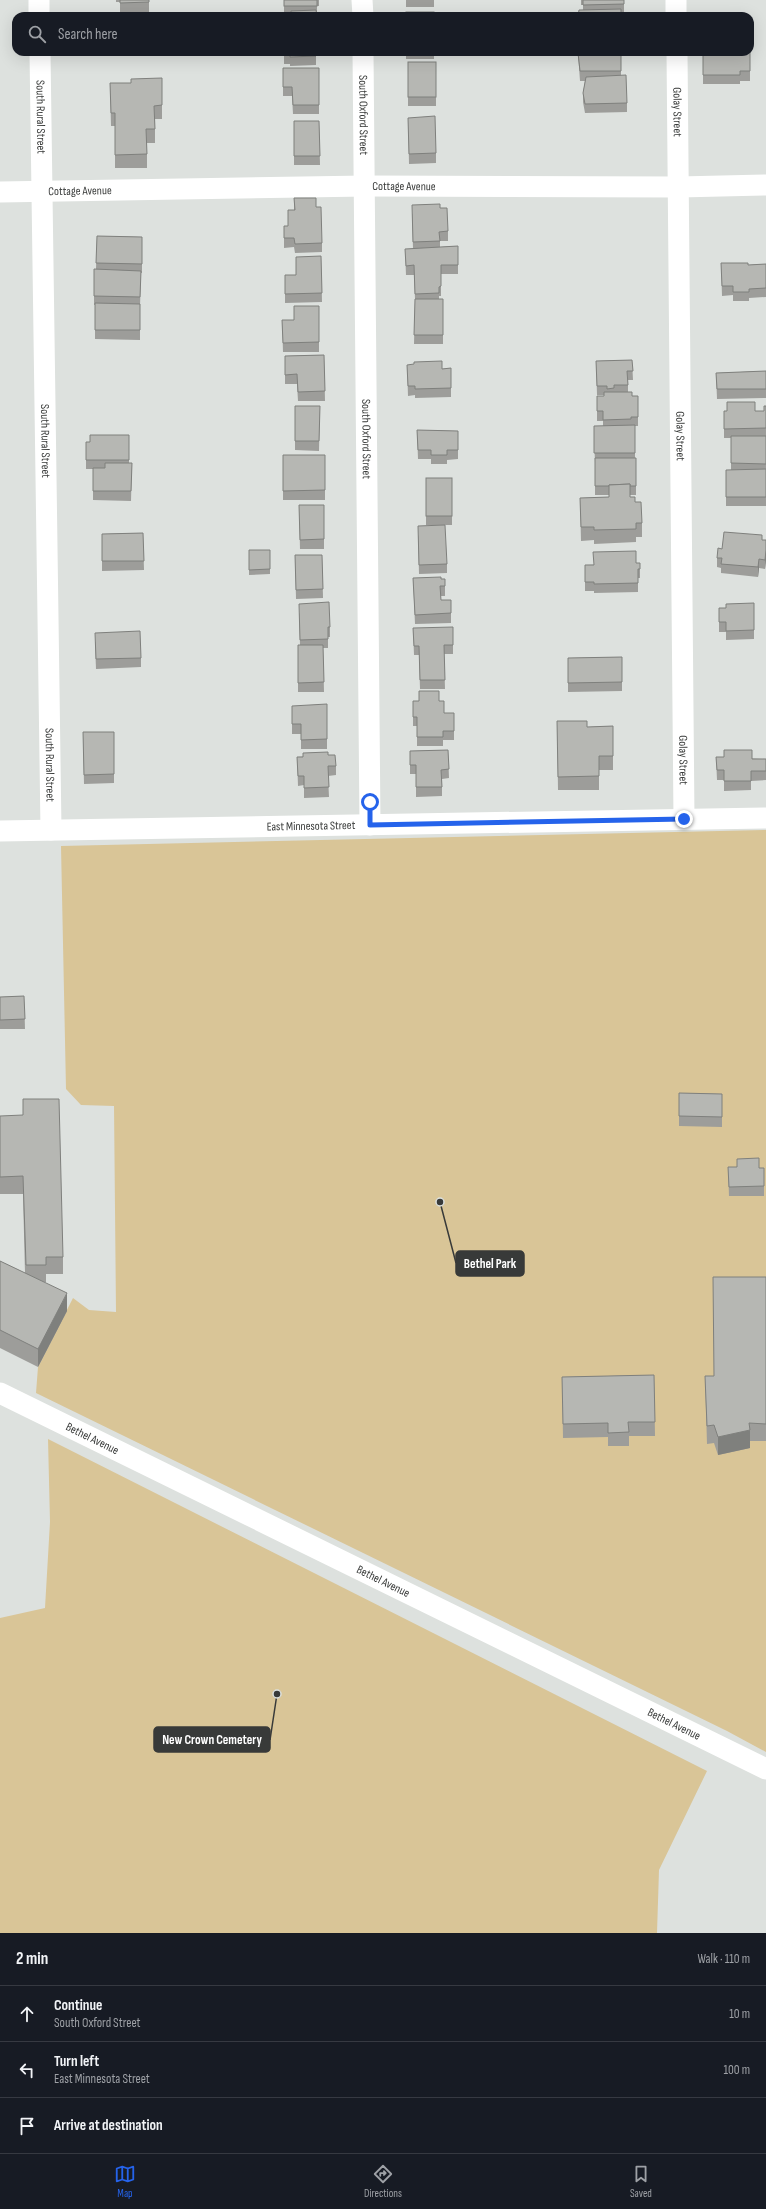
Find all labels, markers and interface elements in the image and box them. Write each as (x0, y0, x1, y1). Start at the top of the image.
search box (12, 12, 754, 56)
icon: search (26, 23, 48, 45)
text: Search here (58, 25, 118, 44)
street label: South Oxford Street (355, 75, 371, 155)
street label: South Rural Street (32, 80, 48, 154)
street label: Golay Street (669, 87, 685, 137)
street label: Cottage Avenue (372, 179, 436, 194)
street label: Cottage Avenue (48, 183, 112, 199)
street label: South Oxford Street (358, 399, 374, 479)
street label: South Rural Street (37, 404, 53, 478)
street label: Golay Street (672, 411, 688, 461)
street label: South Rural Street (42, 728, 58, 802)
street label: Golay Street (675, 735, 691, 785)
route start (361, 793, 379, 811)
route end (675, 810, 693, 828)
street label: East Minnesota Street (267, 818, 356, 834)
callout: Bethel Park (456, 1251, 524, 1276)
text: Bethel Park (464, 1256, 517, 1272)
street label: Bethel Avenue (63, 1419, 121, 1458)
street label: Bethel Avenue (354, 1562, 412, 1601)
street label: Bethel Avenue (645, 1705, 703, 1744)
callout: New Crown Cemetery (154, 1727, 270, 1752)
text: New Crown Cemetery (162, 1732, 262, 1748)
text: 2 min (16, 1949, 48, 1969)
text: Walk · 110 m (697, 1951, 750, 1967)
text: Continue (54, 1996, 103, 2015)
icon: ahead (16, 2003, 38, 2025)
text: 10 m (729, 2006, 750, 2022)
text: South Oxford Street (54, 2015, 141, 2031)
text: Turn left (54, 2052, 99, 2071)
icon: left (16, 2059, 38, 2081)
text: 100 m (723, 2062, 750, 2078)
text: East Minnesota Street (54, 2071, 150, 2087)
icon: arrive (16, 2115, 38, 2137)
text: Arrive at destination (54, 2116, 163, 2135)
tab: Map (114, 2163, 136, 2200)
tab: Directions (364, 2163, 402, 2200)
tab: Saved (630, 2163, 652, 2200)

